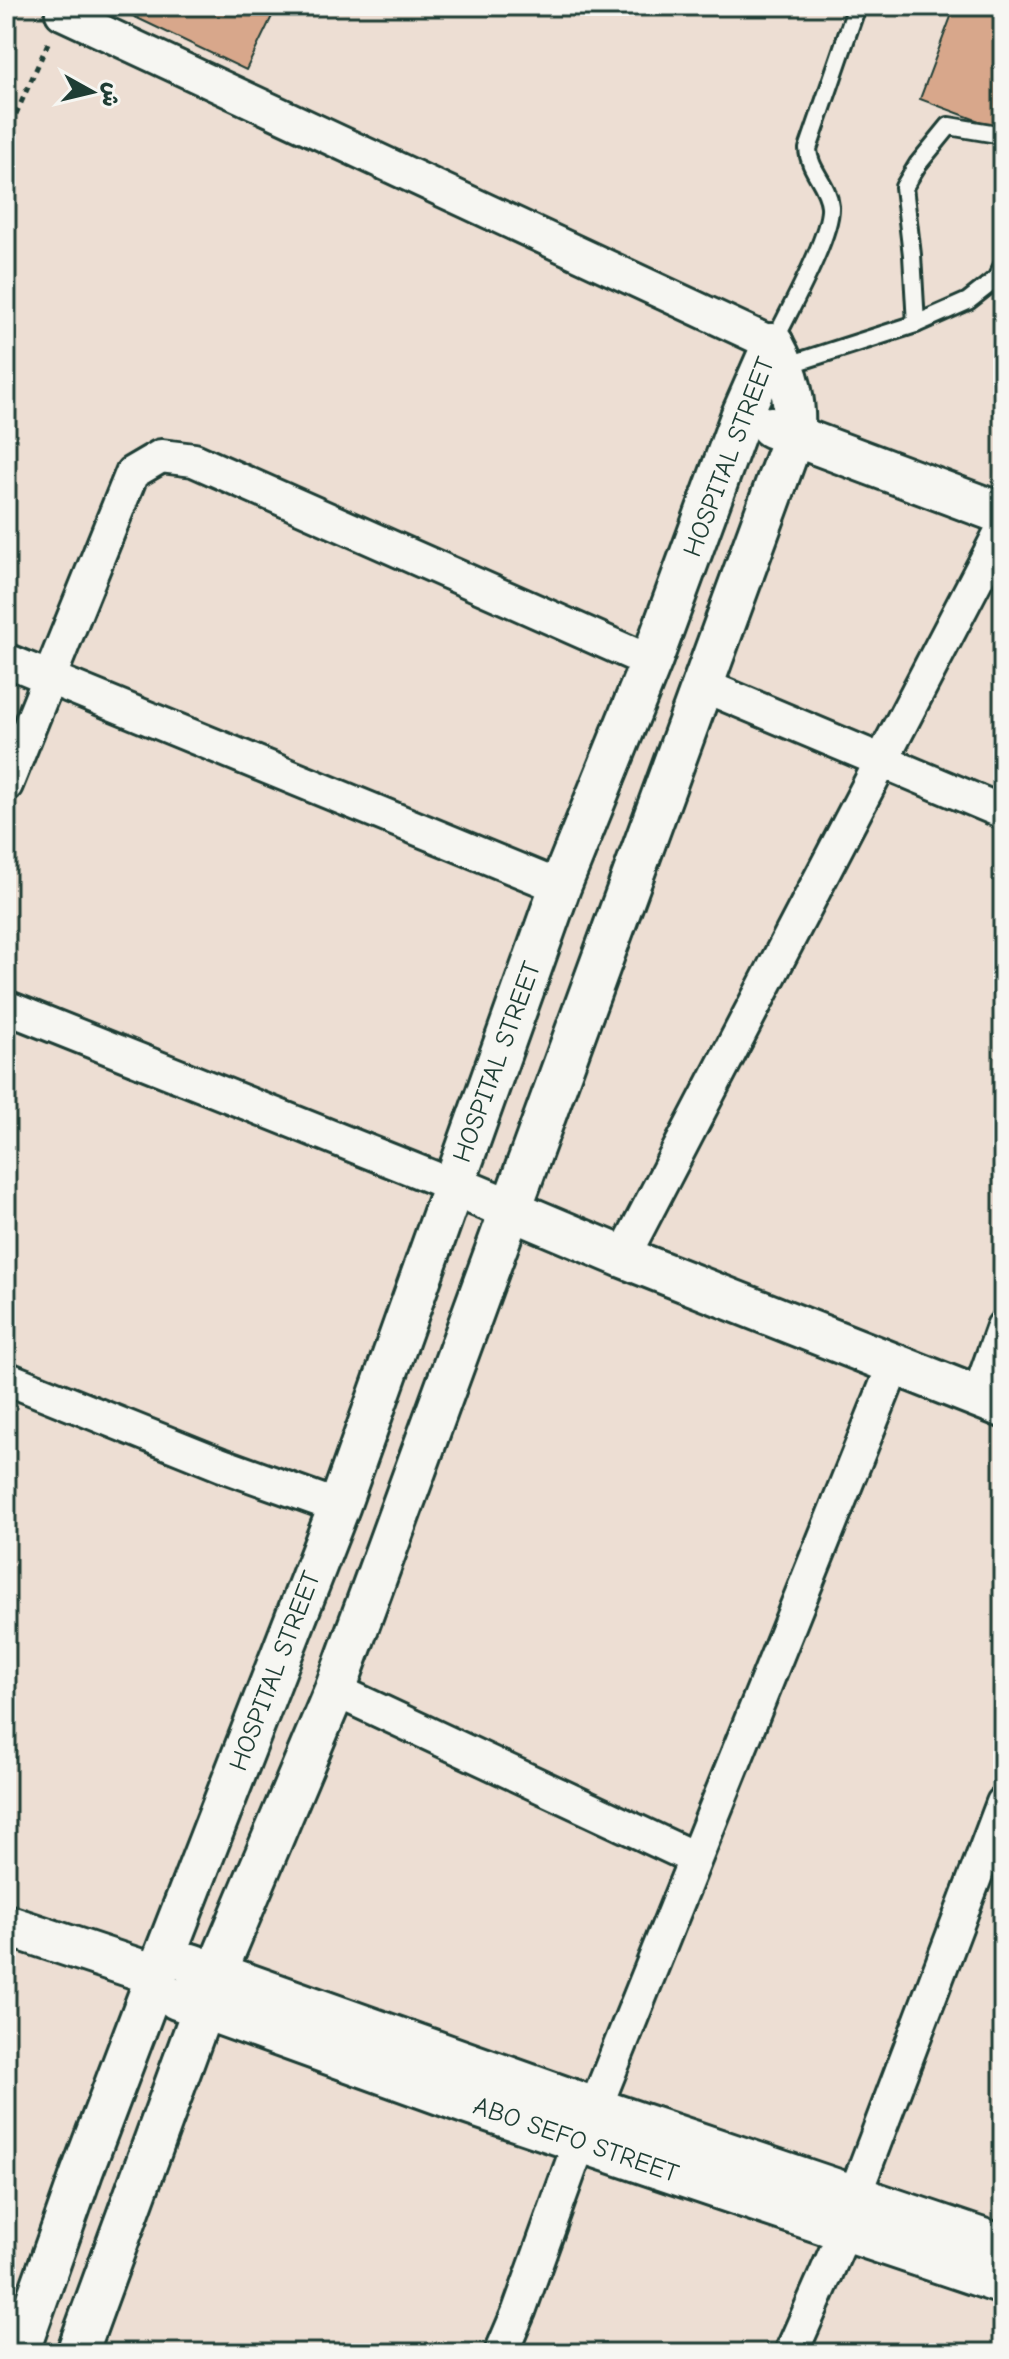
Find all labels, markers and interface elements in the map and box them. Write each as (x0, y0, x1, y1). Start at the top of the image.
north arrow (52, 52, 132, 132)
text: ش (96, 81, 125, 108)
street label: HOSPITAL STREET (677, 353, 781, 561)
street label: HOSPITAL STREET (447, 957, 547, 1166)
street label: HOSPITAL STREET (223, 1567, 327, 1775)
street label: ABO SEFO STREET (470, 2091, 683, 2189)

